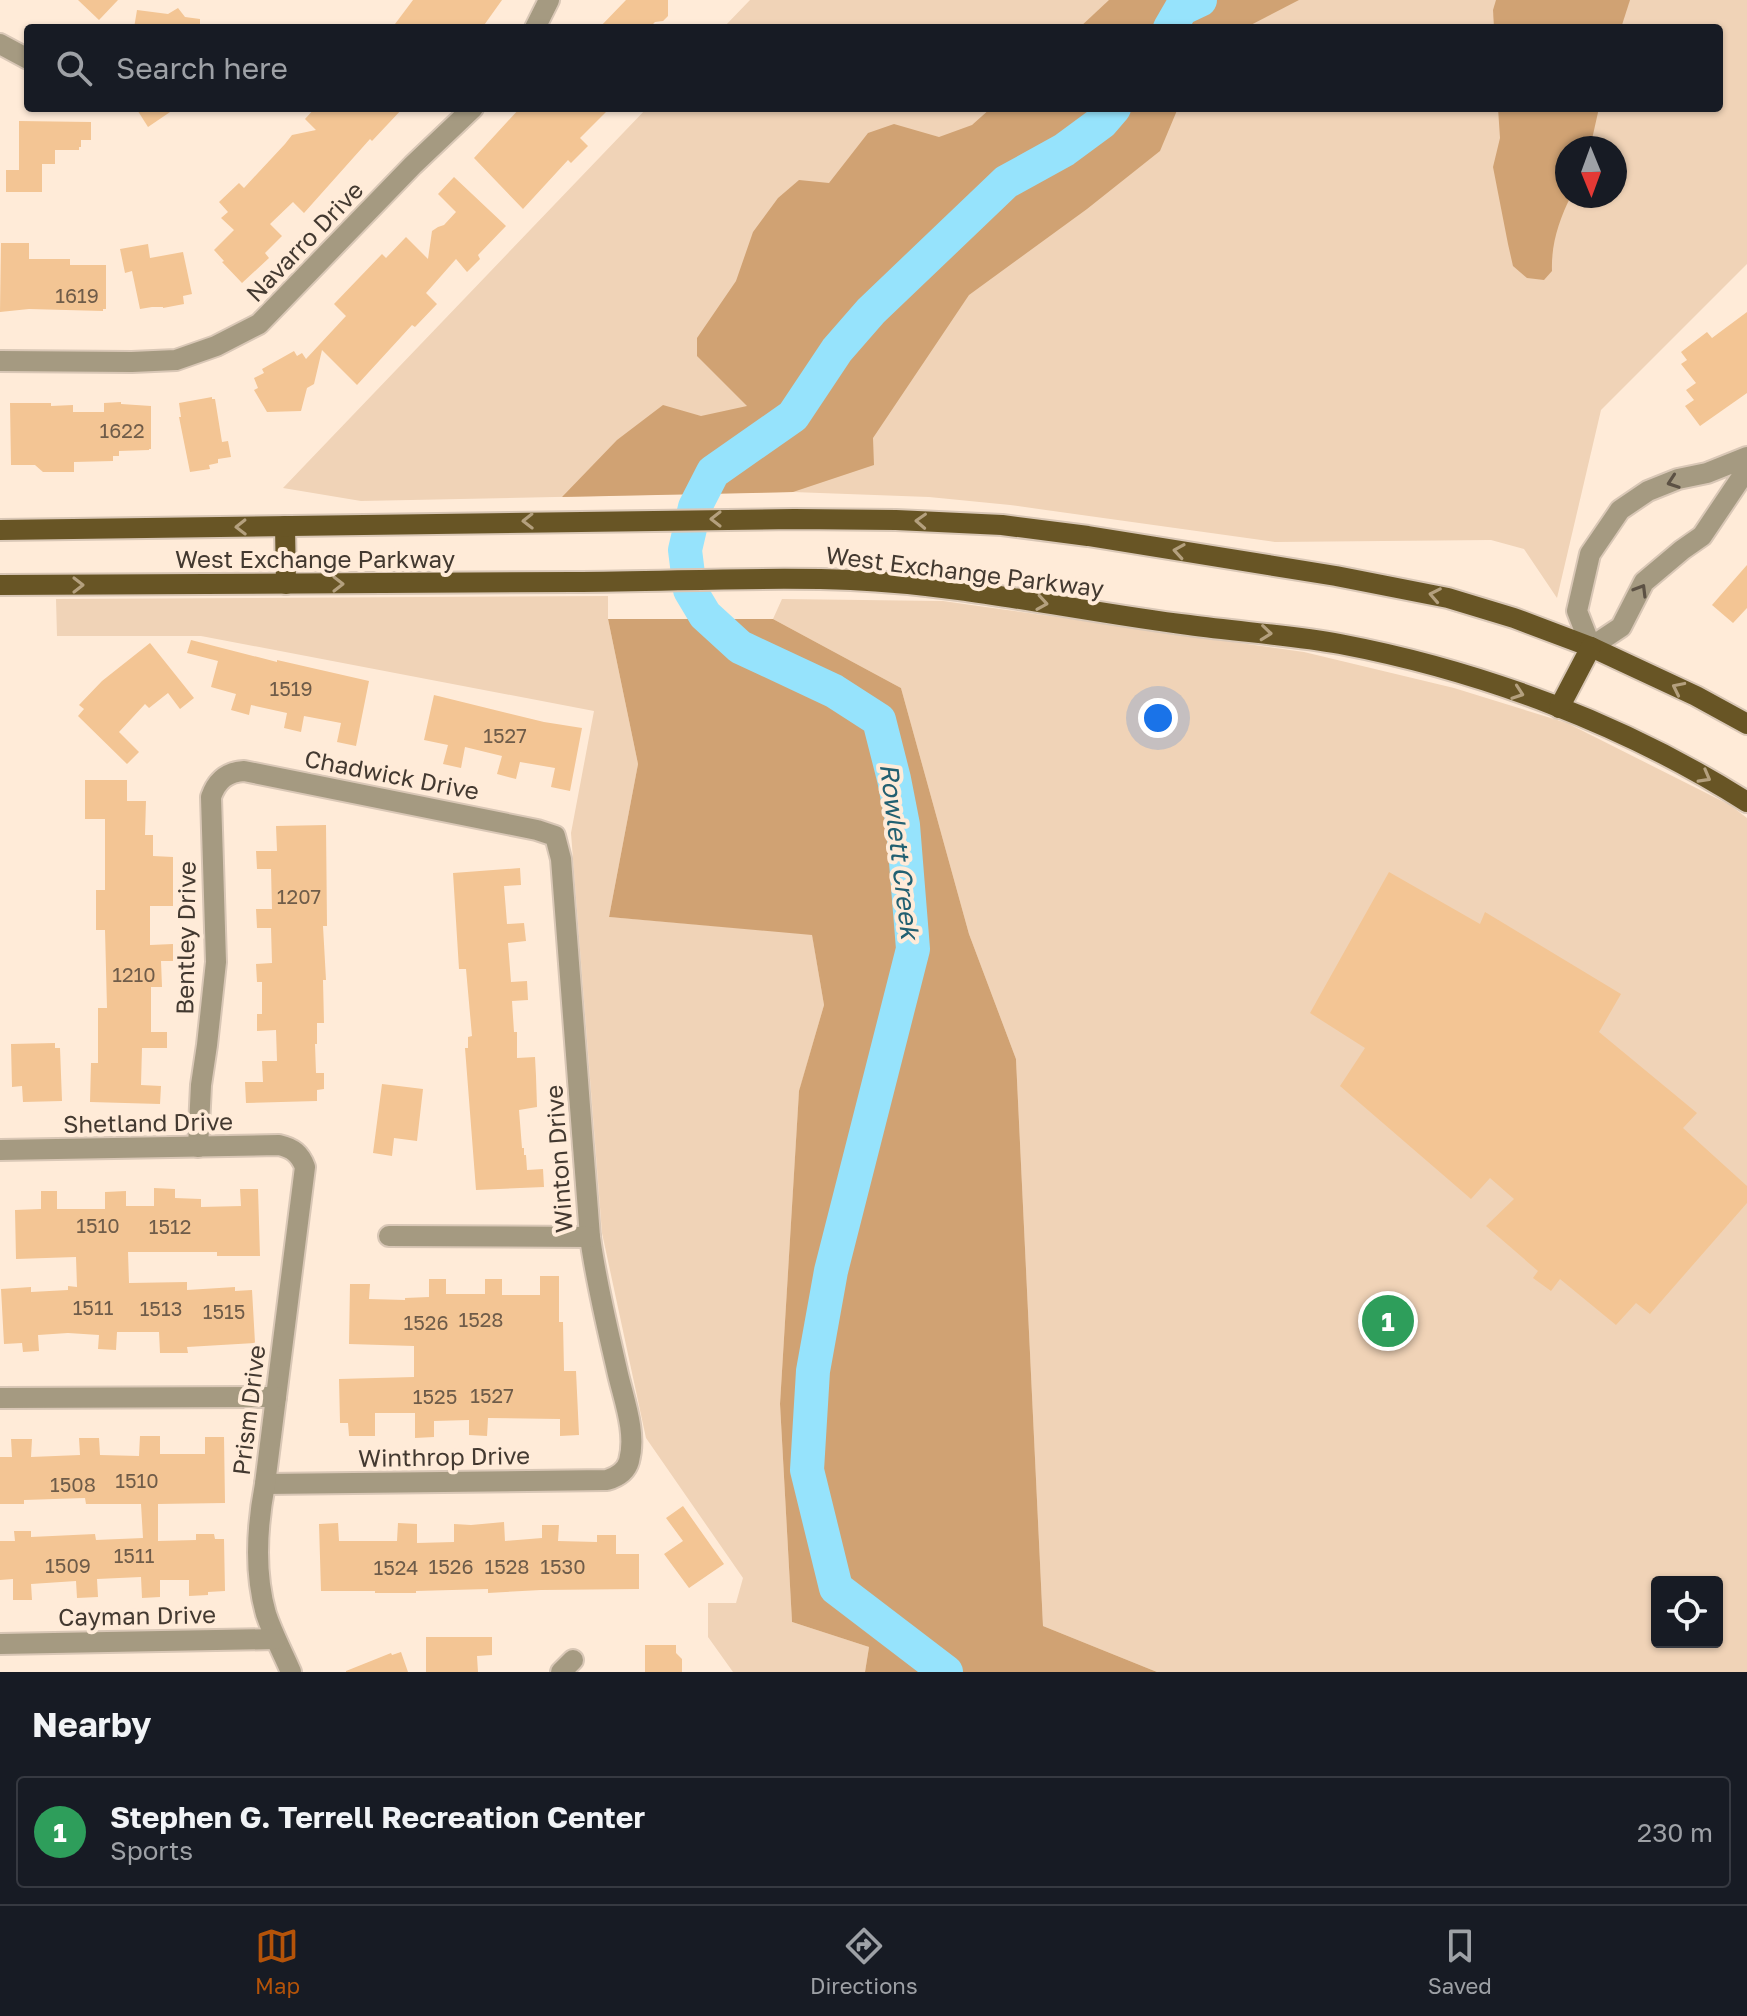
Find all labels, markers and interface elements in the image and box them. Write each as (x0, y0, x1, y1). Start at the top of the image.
search box (24, 24, 1723, 112)
icon: search (52, 46, 96, 90)
text: Search here (116, 50, 288, 86)
north arrow (1555, 136, 1627, 208)
street label: Navarro Drive (239, 175, 369, 307)
house number: 1619 (55, 283, 99, 307)
house number: 1622 (100, 418, 145, 442)
one-way arrow (1667, 472, 1681, 488)
one-way arrow (709, 510, 722, 528)
one-way arrow (521, 513, 534, 530)
one-way arrow (914, 513, 927, 530)
one-way arrow (234, 518, 246, 535)
street label: West Exchange Parkway (824, 540, 1106, 602)
one-way arrow (1173, 543, 1186, 560)
street label: West Exchange Parkway (175, 544, 455, 573)
one-way arrow (332, 575, 345, 592)
one-way arrow (72, 576, 85, 594)
one-way arrow (1631, 584, 1647, 599)
one-way arrow (1429, 588, 1442, 605)
one-way arrow (1035, 594, 1049, 611)
one-way arrow (1260, 625, 1273, 642)
house number: 1519 (269, 676, 313, 700)
one-way arrow (1671, 682, 1686, 698)
one-way arrow (1511, 683, 1525, 699)
your location (1138, 698, 1178, 738)
house number: 1527 (483, 723, 527, 747)
street label: Chadwick Drive (302, 743, 482, 805)
water label: Rowlett Creek (874, 762, 926, 943)
one-way arrow (1696, 767, 1711, 783)
street label: Bentley Drive (169, 861, 201, 1015)
house number: 1207 (277, 884, 321, 908)
house number: 1210 (112, 962, 156, 986)
street label: Winton Drive (538, 1084, 578, 1234)
street label: Shetland Drive (63, 1106, 233, 1138)
house number: 1510 (76, 1213, 120, 1237)
house number: 1512 (149, 1214, 191, 1238)
pin: 1 (1362, 1291, 1414, 1351)
house number: 1511 (73, 1295, 114, 1319)
house number: 1513 (140, 1296, 182, 1320)
house number: 1515 (203, 1299, 245, 1323)
house number: 1528 (458, 1307, 504, 1331)
house number: 1526 (404, 1310, 449, 1334)
street label: Prism Drive (226, 1343, 270, 1477)
house number: 1527 (470, 1383, 514, 1407)
house number: 1525 (413, 1384, 457, 1408)
street label: Winthrop Drive (358, 1440, 530, 1472)
house number: 1510 (115, 1468, 159, 1492)
house number: 1508 (50, 1472, 96, 1496)
house number: 1511 (114, 1543, 155, 1567)
house number: 1509 (45, 1553, 91, 1577)
house number: 1526 (429, 1554, 474, 1578)
house number: 1528 (484, 1554, 530, 1578)
house number: 1530 (540, 1554, 586, 1578)
house number: 1524 (373, 1555, 419, 1579)
map controls (1651, 1576, 1723, 1648)
button: locate (1651, 1576, 1723, 1648)
street label: Cayman Drive (58, 1599, 216, 1631)
text: Nearby (32, 1704, 152, 1744)
text: Stephen G. Terrell Recreation Center (110, 1799, 645, 1835)
text: 1 (53, 1817, 67, 1848)
text: 230 m (1637, 1817, 1713, 1848)
text: Sports (110, 1835, 193, 1866)
tab: Map (255, 1924, 300, 1999)
tab: Directions (810, 1924, 918, 1999)
tab: Saved (1428, 1924, 1492, 1999)

